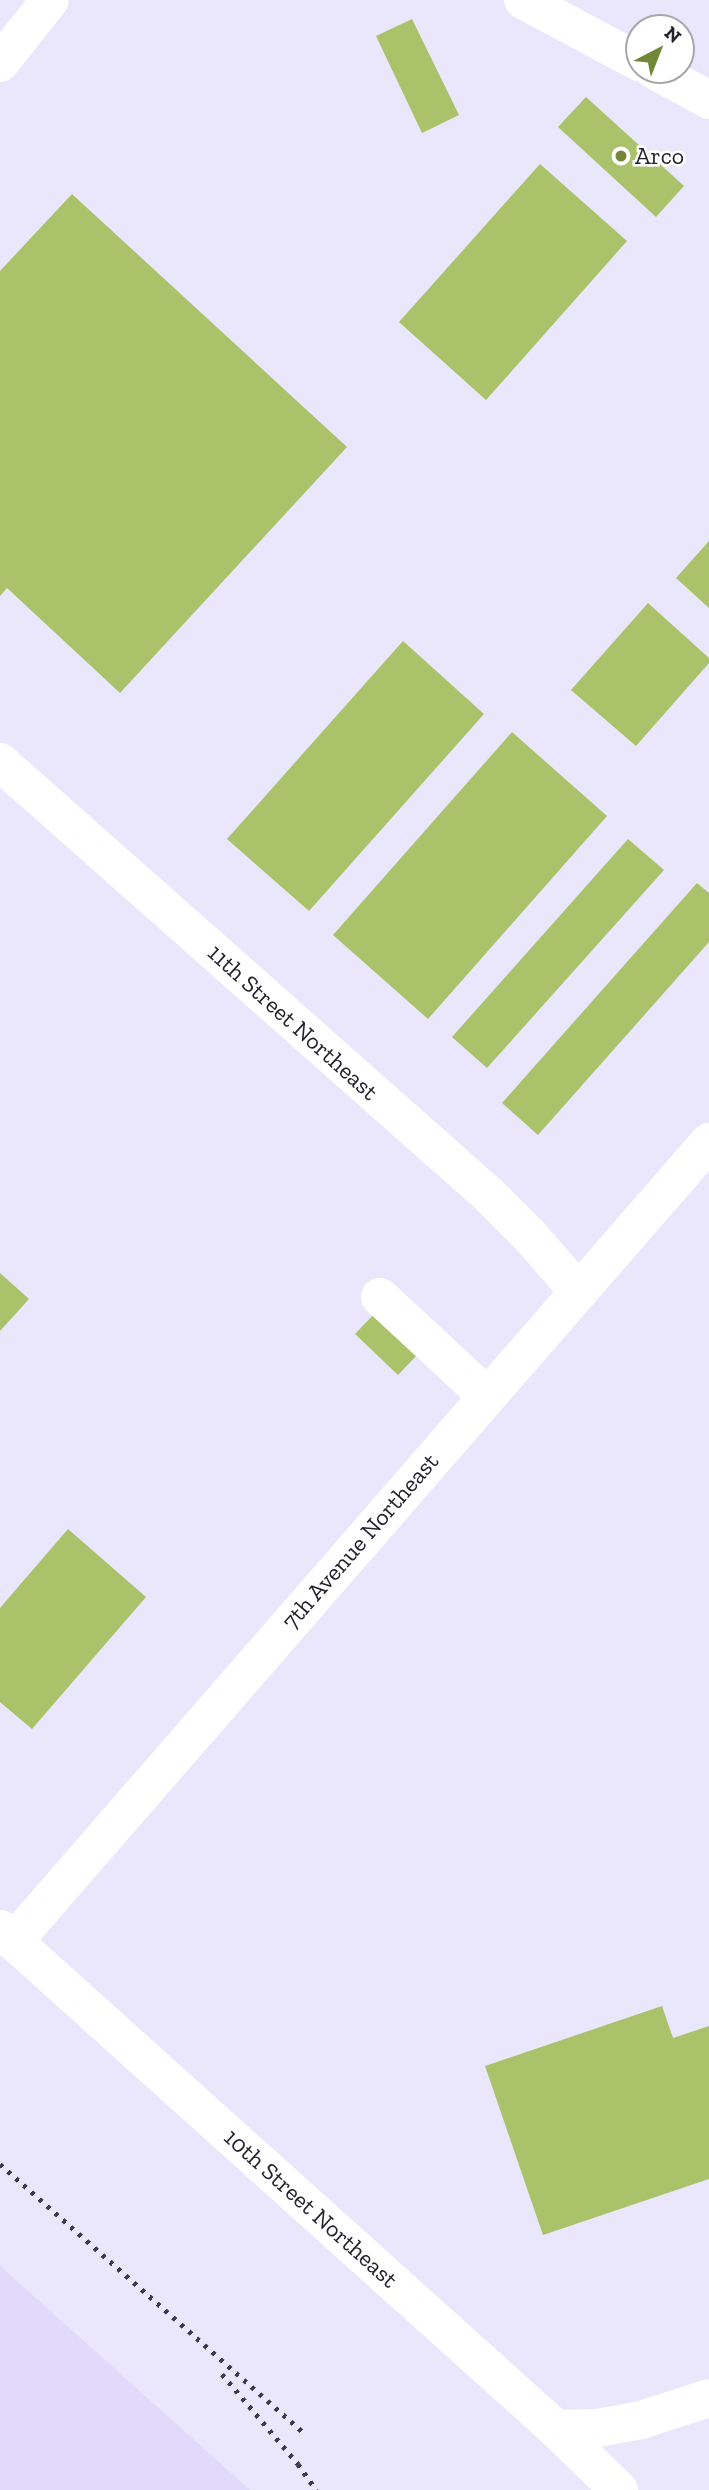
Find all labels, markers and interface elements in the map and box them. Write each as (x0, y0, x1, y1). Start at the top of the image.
north arrow (625, 14, 695, 84)
text: N (660, 21, 686, 48)
place label: Arco (635, 142, 684, 170)
marker: Arco (613, 148, 629, 164)
street label: 11th Street Northeast (202, 938, 384, 1106)
street label: 7th Avenue Northeast (275, 1447, 445, 1635)
street label: 10th Street Northeast (218, 2122, 404, 2294)

